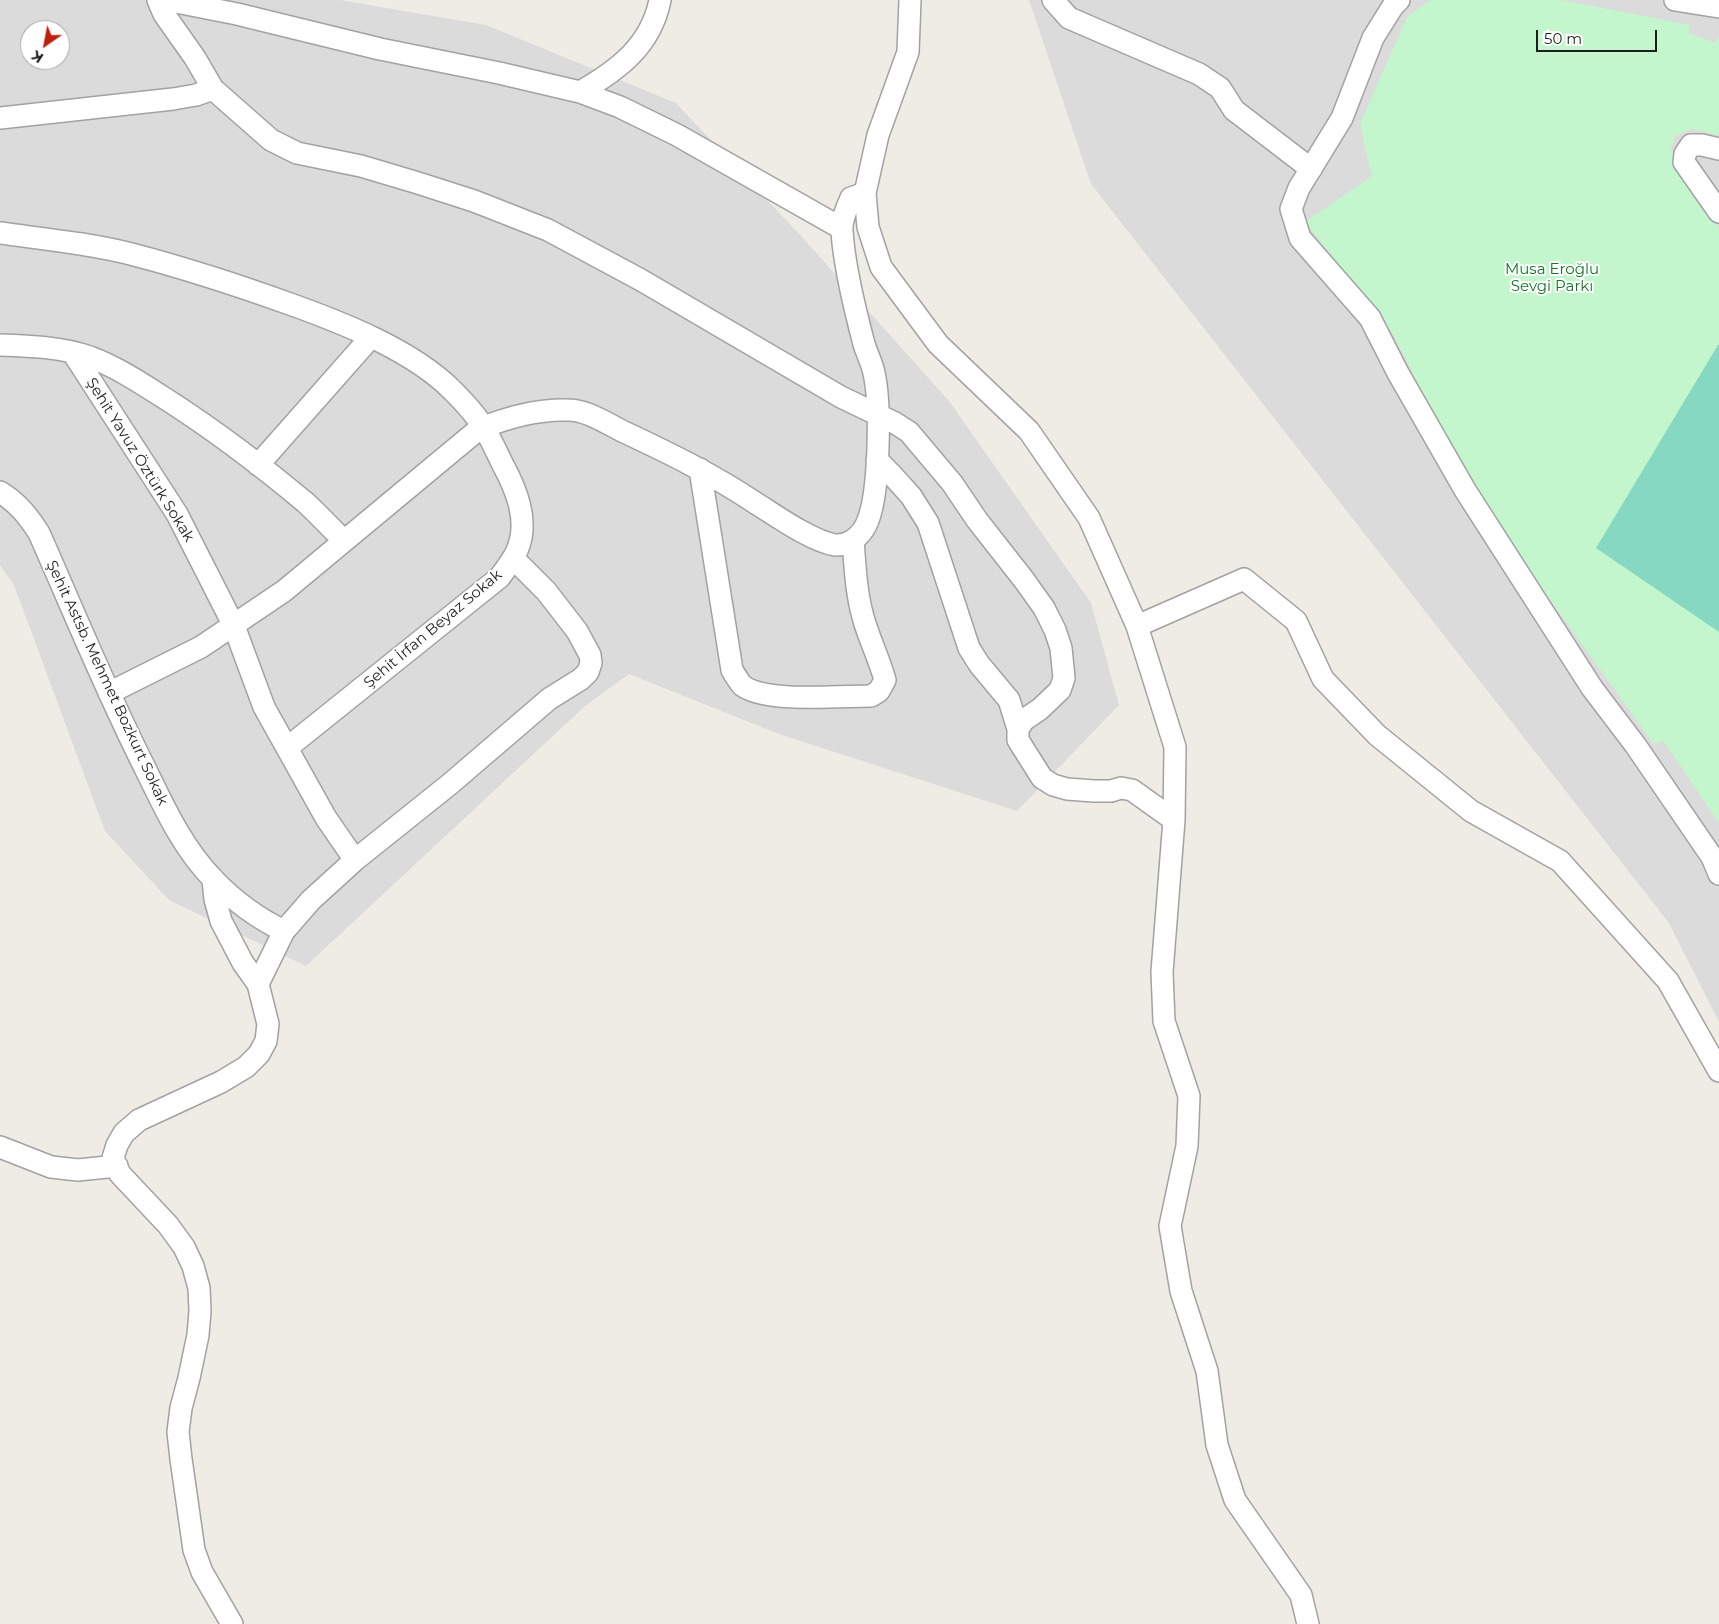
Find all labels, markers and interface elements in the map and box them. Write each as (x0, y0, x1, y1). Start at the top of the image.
north arrow (20, 20, 70, 70)
scale bar (1539, 20, 1660, 52)
text: 50 m (1544, 29, 1582, 48)
text: K (28, 46, 47, 67)
park label: Musa Eroğlu Sevgi Parkı (1505, 261, 1599, 296)
street label: Şehit Yavuz Öztürk Sokak (82, 375, 198, 545)
street label: Şehit Astsb. Mehmet Bozkurt Sokak (42, 558, 172, 808)
street label: Şehit İrfan Beyaz Sokak (360, 566, 506, 692)

